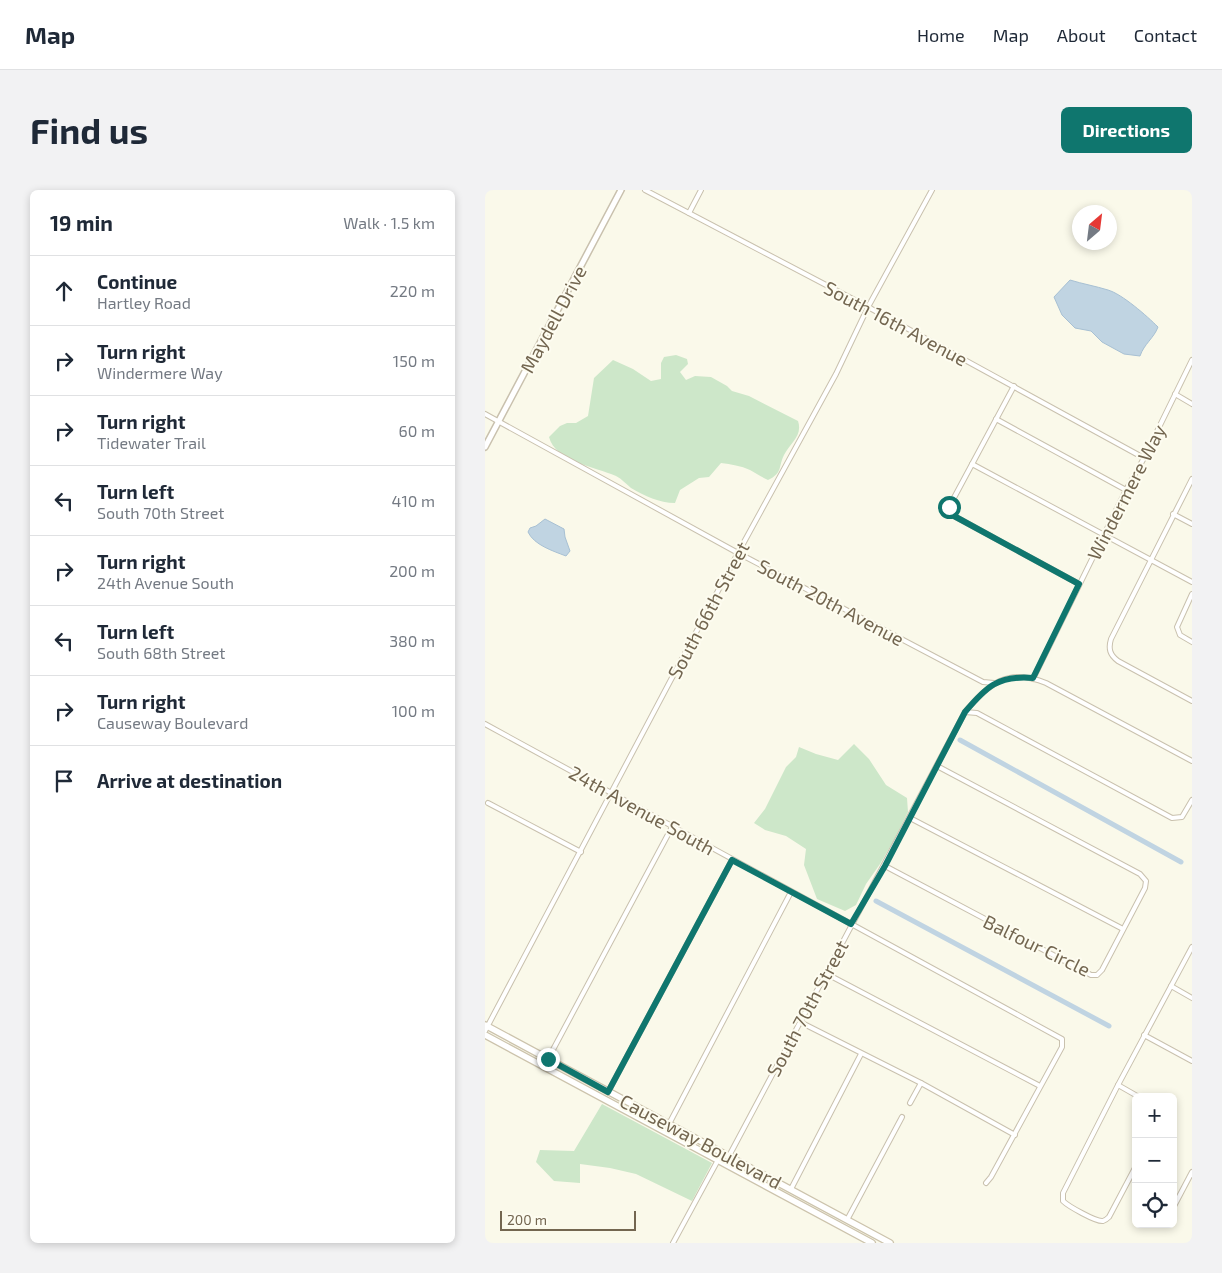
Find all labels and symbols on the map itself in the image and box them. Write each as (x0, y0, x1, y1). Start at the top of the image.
north arrow (1072, 205, 1117, 250)
street label: Maydell Drive (515, 261, 591, 377)
street label: South 16th Avenue (820, 276, 972, 370)
street label: Windermere Way (1082, 420, 1170, 564)
route start (938, 496, 961, 519)
street label: South 66th Street (662, 538, 754, 682)
street label: South 20th Avenue (754, 554, 908, 650)
street label: 24th Avenue South (565, 760, 719, 860)
street label: Balfour Circle (980, 909, 1094, 981)
street label: South 70th Street (761, 936, 853, 1080)
route end (537, 1048, 560, 1071)
street label: Causeway Boulevard (616, 1089, 786, 1193)
scale bar (500, 1208, 636, 1231)

